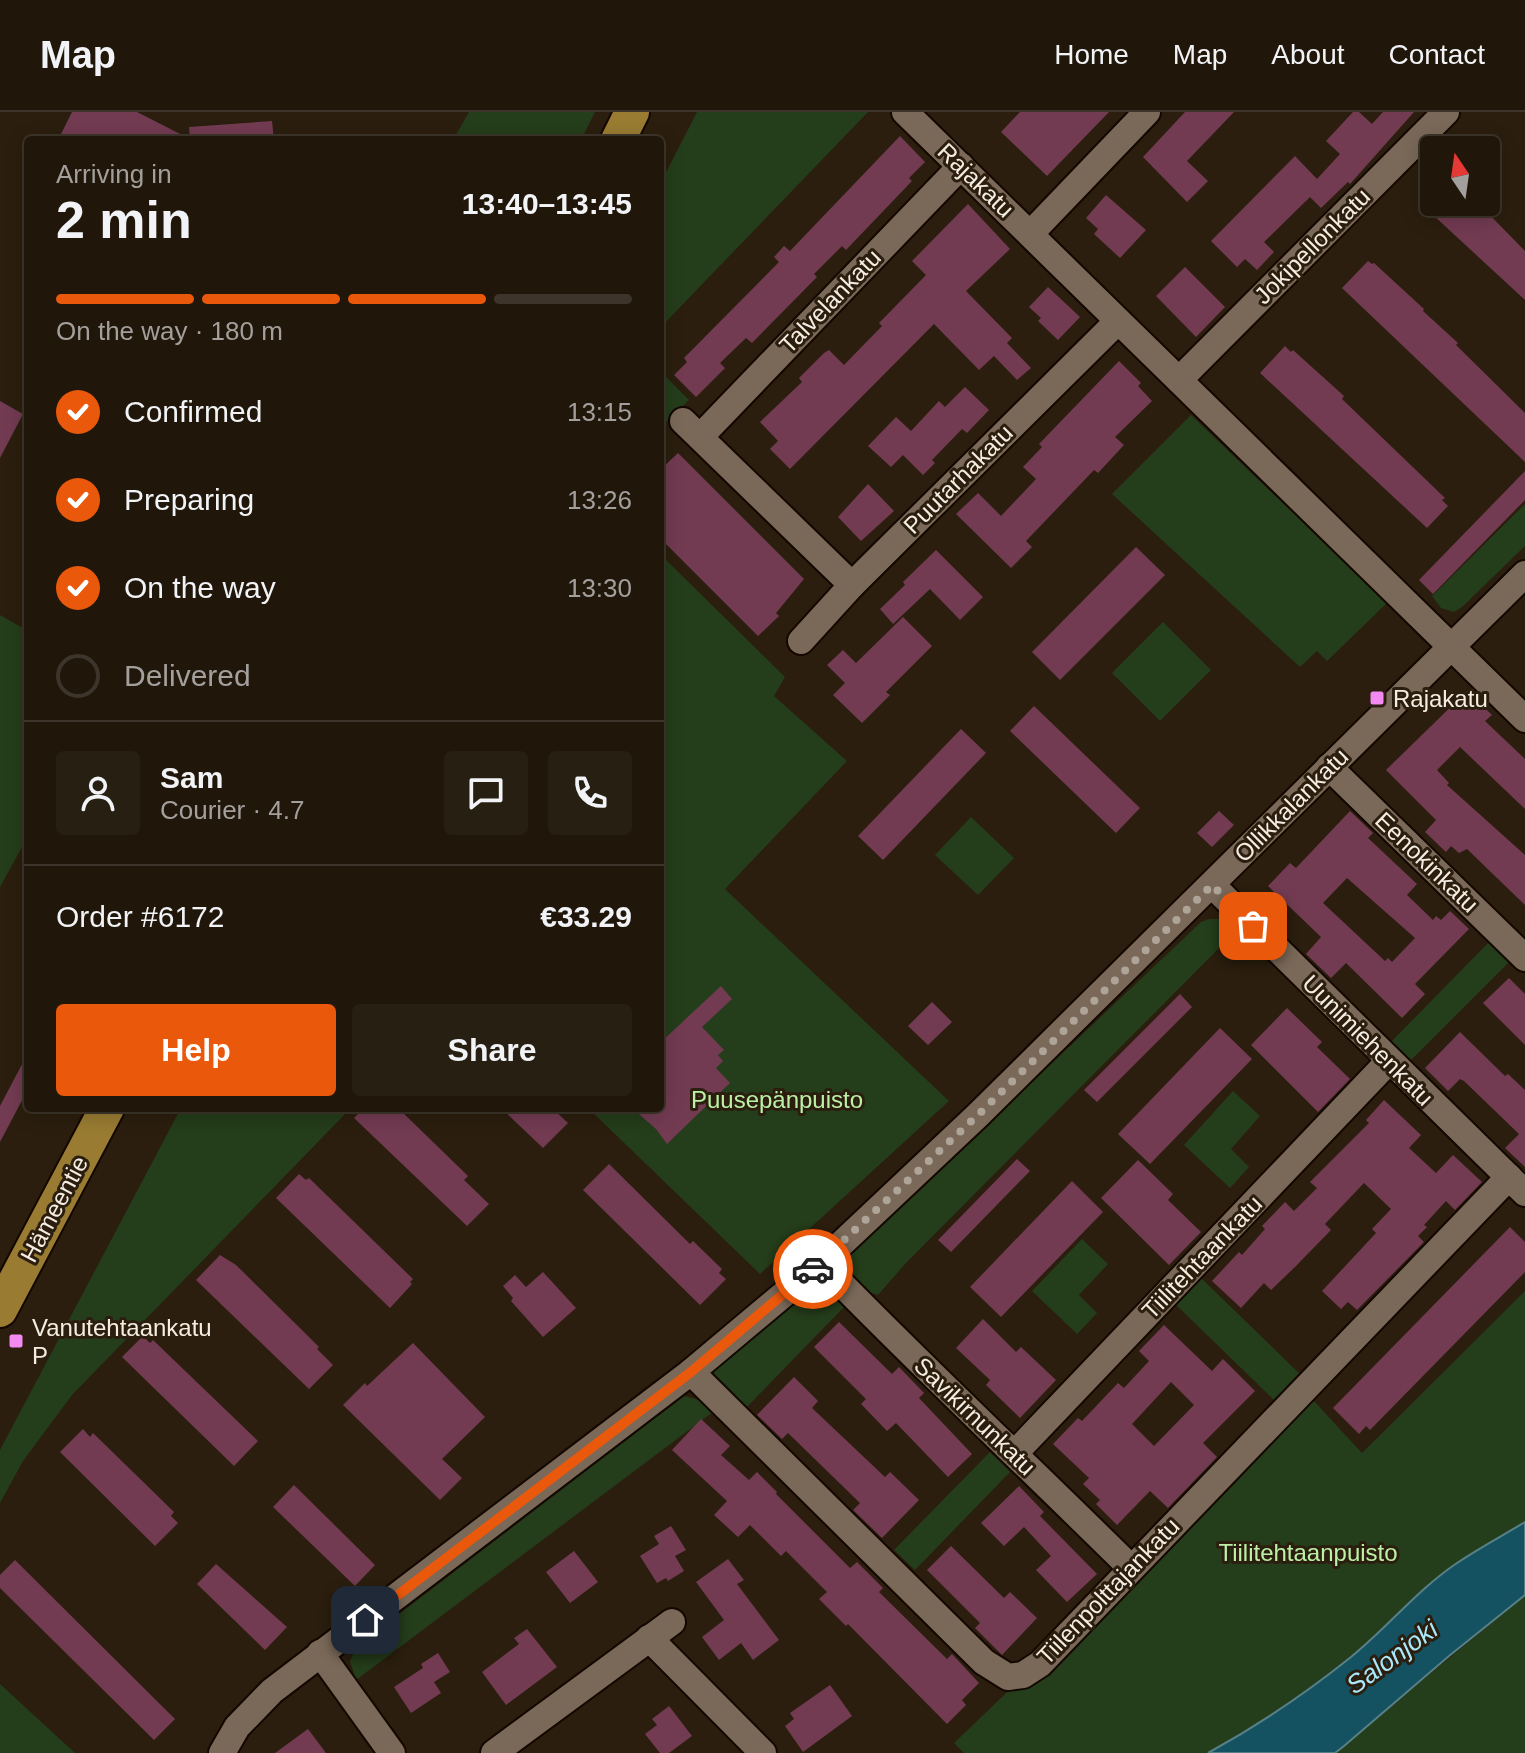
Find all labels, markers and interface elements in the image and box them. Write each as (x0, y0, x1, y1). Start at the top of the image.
text: Map (40, 34, 116, 76)
text: Home (1054, 39, 1129, 70)
text: Map (1173, 39, 1227, 70)
text: About (1271, 39, 1345, 70)
text: Contact (1389, 39, 1485, 70)
north arrow (1420, 136, 1500, 216)
map controls (1420, 136, 1500, 216)
street label: Rajakatu (933, 137, 1019, 223)
text: Arriving in (56, 159, 172, 189)
street label: Jokipellonkatu (1249, 183, 1375, 309)
text: 13:40–13:45 (462, 187, 632, 220)
text: 2 min (56, 191, 192, 249)
street label: Talvelankatu (774, 244, 886, 358)
text: On the way · 180 m (56, 316, 283, 346)
icon: check (56, 390, 100, 434)
text: Confirmed (124, 395, 262, 428)
text: 13:15 (567, 397, 632, 427)
street label: Puutarhakatu (898, 419, 1018, 539)
icon: check (56, 478, 100, 522)
text: Preparing (124, 483, 254, 516)
text: 13:26 (567, 485, 632, 515)
icon: check (56, 566, 100, 610)
text: On the way (124, 571, 276, 604)
text: 13:30 (567, 573, 632, 603)
text: Delivered (124, 659, 251, 692)
place label: Rajakatu (1393, 685, 1488, 712)
marker: Rajakatu (1368, 689, 1386, 707)
street label: Ollikkalankatu (1229, 743, 1353, 867)
button: person (56, 751, 140, 835)
button: chat (444, 751, 528, 835)
button: phone (548, 751, 632, 835)
text: Sam (160, 761, 223, 794)
text: Courier · 4.7 (160, 795, 305, 825)
street label: Eenokinkatu (1370, 806, 1484, 918)
pin (1219, 892, 1287, 960)
text: Order #6172 (56, 900, 224, 933)
text: €33.29 (540, 900, 632, 933)
icon: bag (1231, 904, 1275, 948)
street label: Uunimiehenkatu (1297, 969, 1439, 1111)
button: Help (56, 1004, 336, 1096)
button: Share (352, 1004, 632, 1096)
park label: Puusepänpuisto (691, 1086, 863, 1113)
street label: Hämeentie (15, 1151, 93, 1267)
street label: Tiilitehtaankatu (1137, 1190, 1267, 1324)
courier (773, 1229, 853, 1309)
icon: car (791, 1247, 835, 1291)
place label: Vanutehtaankatu P (32, 1314, 212, 1369)
marker: Vanutehtaankatu P (7, 1332, 25, 1350)
street label: Savikirnunkatu (909, 1352, 1041, 1480)
street label: Tiilenpolttajankatu (1031, 1512, 1185, 1670)
park label: Tiilitehtaanpuisto (1218, 1539, 1398, 1566)
pin (331, 1586, 399, 1654)
icon: home (343, 1598, 387, 1642)
water label: Salonjoki (1341, 1613, 1444, 1700)

